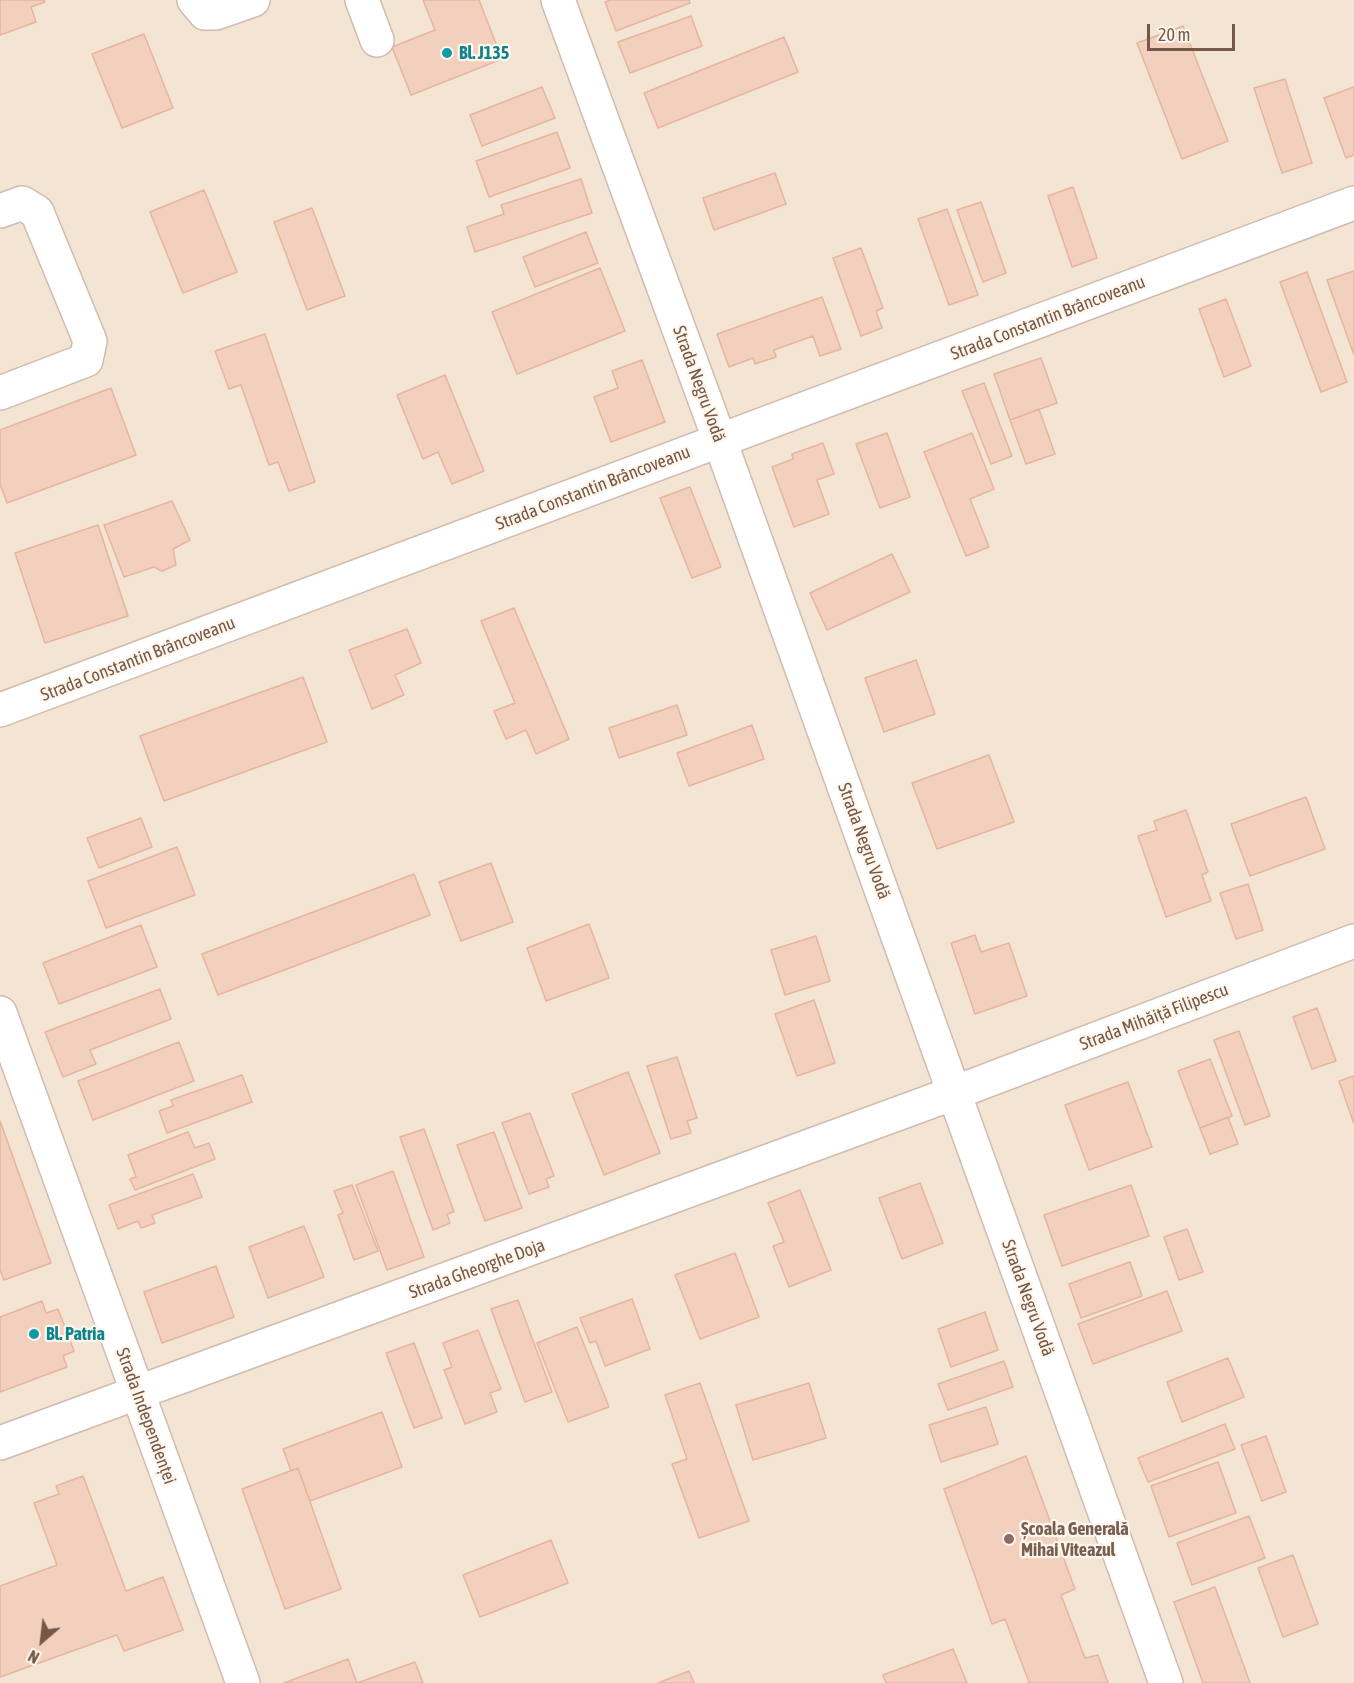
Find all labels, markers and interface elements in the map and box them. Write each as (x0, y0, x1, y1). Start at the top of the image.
scale bar (1150, 12, 1238, 50)
text: 20 m (1158, 24, 1190, 45)
place label: Bl. J135 (459, 42, 509, 64)
marker: Bl. J135 (440, 46, 454, 60)
street label: Strada Constantin Brâncoveanu (948, 271, 1148, 365)
street label: Strada Negru Vodă (668, 323, 730, 445)
street label: Strada Constantin Brâncoveanu (493, 441, 693, 535)
street label: Strada Constantin Brâncoveanu (38, 612, 238, 706)
street label: Strada Negru Vodă (833, 780, 895, 902)
street label: Strada Mihăiță Filipescu (1077, 979, 1231, 1055)
street label: Strada Gheorghe Doja (406, 1234, 548, 1304)
street label: Strada Negru Vodă (997, 1237, 1059, 1359)
place label: Bl. Patria (46, 1323, 105, 1345)
marker: Bl. Patria (27, 1327, 41, 1341)
street label: Strada Independenței (111, 1345, 181, 1487)
place label: Școala Generală Mihai Viteazul (1021, 1518, 1129, 1561)
marker: Școala Generală Mihai Viteazul (1002, 1532, 1016, 1546)
north arrow (12, 1611, 72, 1671)
text: N (25, 1647, 42, 1667)

